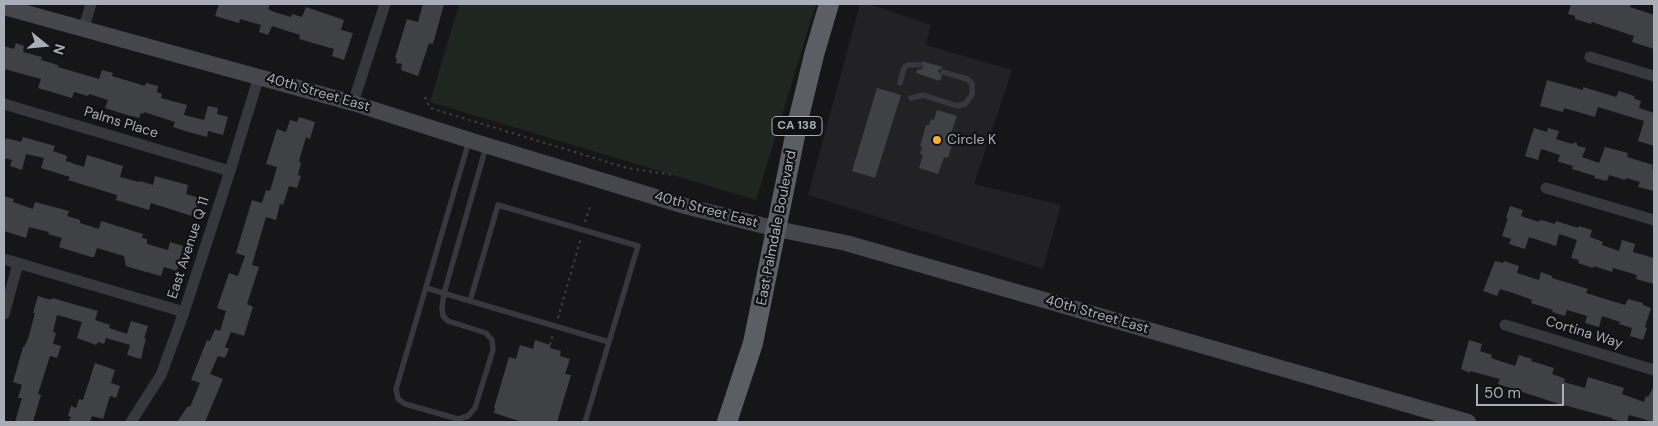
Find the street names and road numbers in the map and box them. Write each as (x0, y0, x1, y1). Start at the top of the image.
street label: 40th Street East (265, 70, 371, 116)
street label: Palms Place (82, 104, 160, 142)
road number: CA 138 (772, 116, 822, 136)
street label: East Palmdale Boulevard (754, 149, 800, 307)
street label: 40th Street East (652, 188, 760, 232)
street label: East Avenue Q 11 (165, 195, 213, 301)
street label: 40th Street East (1044, 292, 1150, 338)
street label: Cortina Way (1543, 313, 1625, 353)

